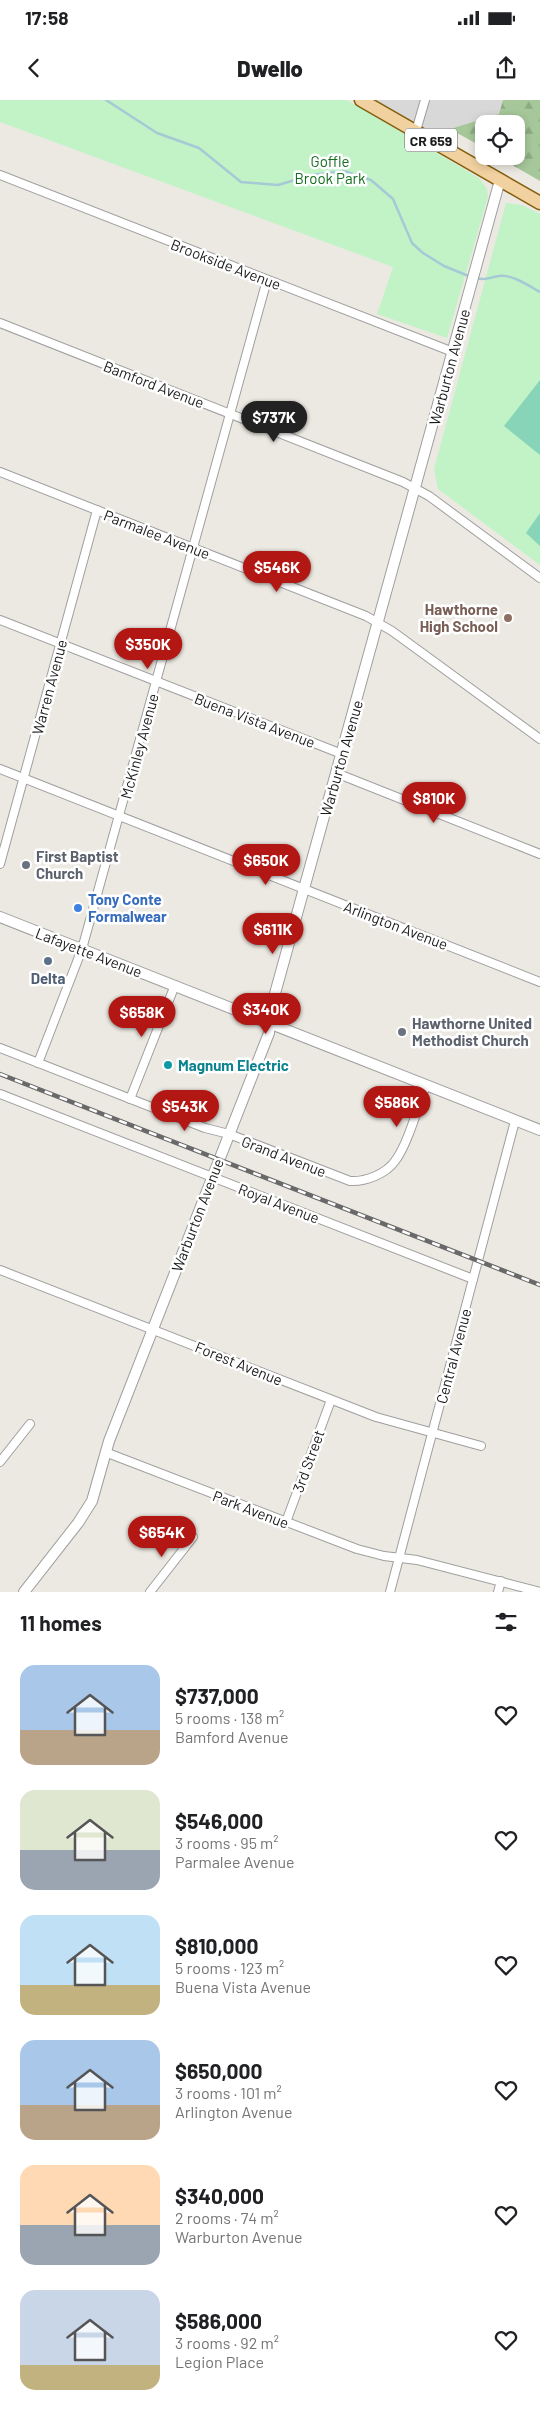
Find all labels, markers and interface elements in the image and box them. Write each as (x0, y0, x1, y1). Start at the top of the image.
text: 17:58 (25, 6, 69, 29)
icon: back (20, 54, 48, 82)
icon: share (492, 54, 520, 82)
text: Dwello (237, 55, 303, 81)
map controls (475, 115, 525, 165)
button: locate (475, 115, 525, 165)
road number: CR 659 (405, 128, 457, 152)
park label: Goffle Brook Park (294, 152, 366, 187)
street label: Brookside Avenue (168, 235, 284, 293)
street label: Warburton Avenue (425, 307, 473, 427)
street label: Bamford Avenue (101, 357, 207, 411)
pin: $737K (239, 400, 309, 443)
text: $737K (252, 407, 296, 426)
street label: Parmalee Avenue (101, 506, 213, 562)
pin: $546K (242, 550, 312, 593)
text: $546K (254, 557, 300, 576)
place label: Hawthorne High School (420, 600, 498, 635)
marker: Hawthorne High School (502, 612, 514, 624)
pin: $350K (113, 628, 183, 670)
text: $350K (125, 634, 171, 653)
street label: Warren Avenue (28, 637, 70, 737)
street label: Buena Vista Avenue (192, 689, 318, 751)
street label: McKinley Avenue (116, 691, 162, 801)
street label: Warburton Avenue (316, 698, 366, 818)
pin: $810K (399, 782, 469, 824)
text: $810K (413, 788, 455, 807)
pin: $650K (231, 844, 301, 886)
place label: First Baptist Church (36, 847, 119, 882)
text: $650K (243, 850, 289, 869)
marker: First Baptist Church (20, 859, 32, 871)
place label: Tony Conte Formalwear (88, 890, 167, 925)
street label: Arlington Avenue (341, 897, 451, 953)
marker: Tony Conte Formalwear (72, 902, 84, 914)
pin: $611K (238, 912, 308, 955)
text: $611K (253, 919, 293, 938)
street label: Lafayette Avenue (33, 923, 145, 981)
marker: Delta (42, 955, 54, 967)
place label: Delta (31, 969, 65, 987)
pin: $340K (231, 992, 301, 1035)
pin: $658K (107, 996, 177, 1038)
text: $340K (243, 999, 289, 1018)
text: $658K (119, 1002, 165, 1021)
place label: Hawthorne United Methodist Church (412, 1014, 532, 1049)
marker: Hawthorne United Methodist Church (396, 1026, 408, 1038)
place label: Magnum Electric (178, 1056, 289, 1074)
marker: Magnum Electric (162, 1059, 174, 1071)
pin: $586K (362, 1086, 432, 1128)
pin: $543K (150, 1090, 220, 1132)
text: $586K (374, 1092, 420, 1111)
text: $543K (162, 1096, 208, 1115)
street label: Grand Avenue (239, 1132, 329, 1180)
street label: Warburton Avenue (167, 1156, 227, 1274)
street label: Royal Avenue (236, 1179, 322, 1227)
street label: Central Avenue (432, 1306, 474, 1406)
street label: Forest Avenue (193, 1337, 285, 1389)
street label: 3rd Street (288, 1427, 328, 1495)
street label: Park Avenue (210, 1486, 292, 1532)
pin: $654K (127, 1516, 197, 1558)
text: $654K (139, 1522, 185, 1541)
icon: filters (492, 1608, 520, 1636)
text: 11 homes (20, 1610, 102, 1635)
text: $737,000 (175, 1683, 259, 1708)
icon: home (60, 1685, 120, 1745)
icon: heart (492, 1701, 520, 1729)
text: 5 rooms · 138 m² (175, 1708, 284, 1727)
text: Bamford Avenue (175, 1727, 289, 1746)
text: $546,000 (175, 1808, 263, 1833)
icon: home (60, 1810, 120, 1870)
icon: heart (492, 1826, 520, 1854)
text: 3 rooms · 95 m² (175, 1833, 279, 1852)
text: Parmalee Avenue (175, 1852, 295, 1871)
text: $810,000 (175, 1933, 258, 1958)
icon: home (60, 1935, 120, 1995)
icon: heart (492, 1951, 520, 1979)
text: 5 rooms · 123 m² (175, 1958, 284, 1977)
text: Buena Vista Avenue (175, 1977, 311, 1996)
text: $650,000 (175, 2058, 263, 2083)
icon: home (60, 2060, 120, 2120)
icon: heart (492, 2076, 520, 2104)
text: 3 rooms · 101 m² (175, 2083, 282, 2102)
text: Arlington Avenue (175, 2102, 292, 2121)
text: $340,000 (175, 2183, 264, 2208)
icon: home (60, 2185, 120, 2245)
icon: heart (492, 2201, 520, 2229)
text: 2 rooms · 74 m² (175, 2208, 279, 2227)
text: Warburton Avenue (175, 2227, 303, 2246)
text: $586,000 (175, 2308, 262, 2333)
icon: home (60, 2310, 120, 2370)
icon: heart (492, 2326, 520, 2354)
text: 3 rooms · 92 m² (175, 2333, 279, 2352)
text: Legion Place (175, 2352, 264, 2371)

